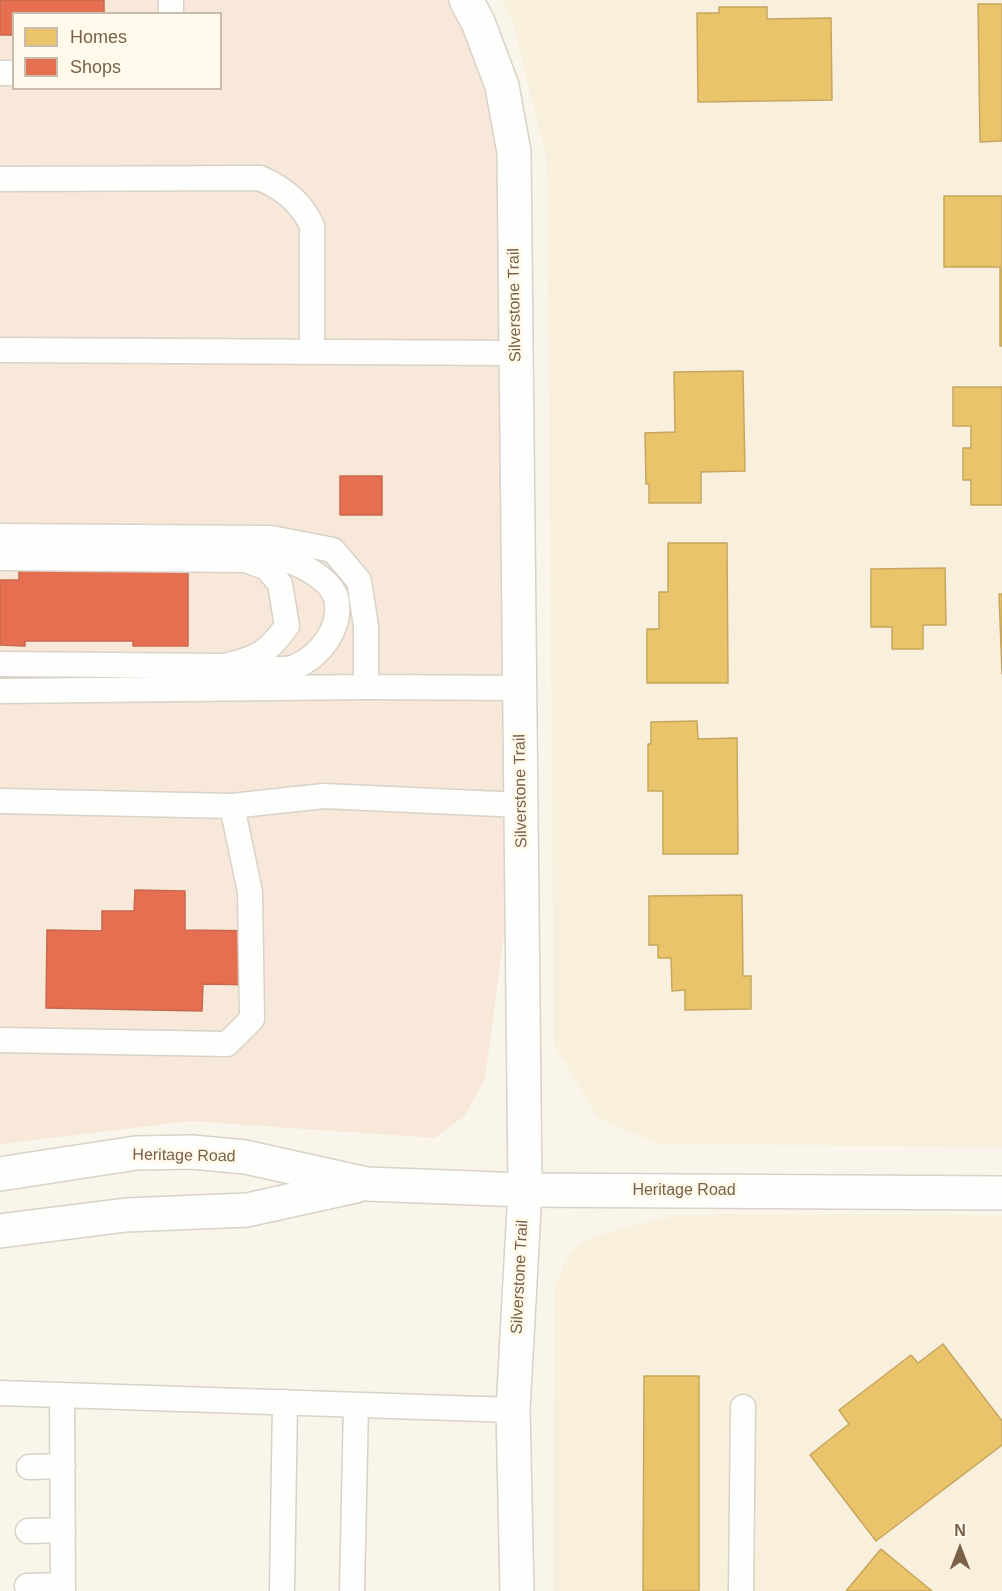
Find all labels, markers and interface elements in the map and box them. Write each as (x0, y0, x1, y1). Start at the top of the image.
legend (12, 12, 222, 90)
text: Homes (70, 27, 127, 47)
text: Shops (70, 57, 121, 77)
street label: Silverstone Trail (504, 248, 526, 362)
street label: Silverstone Trail (510, 734, 532, 848)
street label: Heritage Road (132, 1146, 236, 1166)
street label: Heritage Road (632, 1181, 736, 1201)
street label: Silverstone Trail (507, 1220, 533, 1334)
north arrow (930, 1519, 990, 1579)
text: N (954, 1522, 966, 1539)

